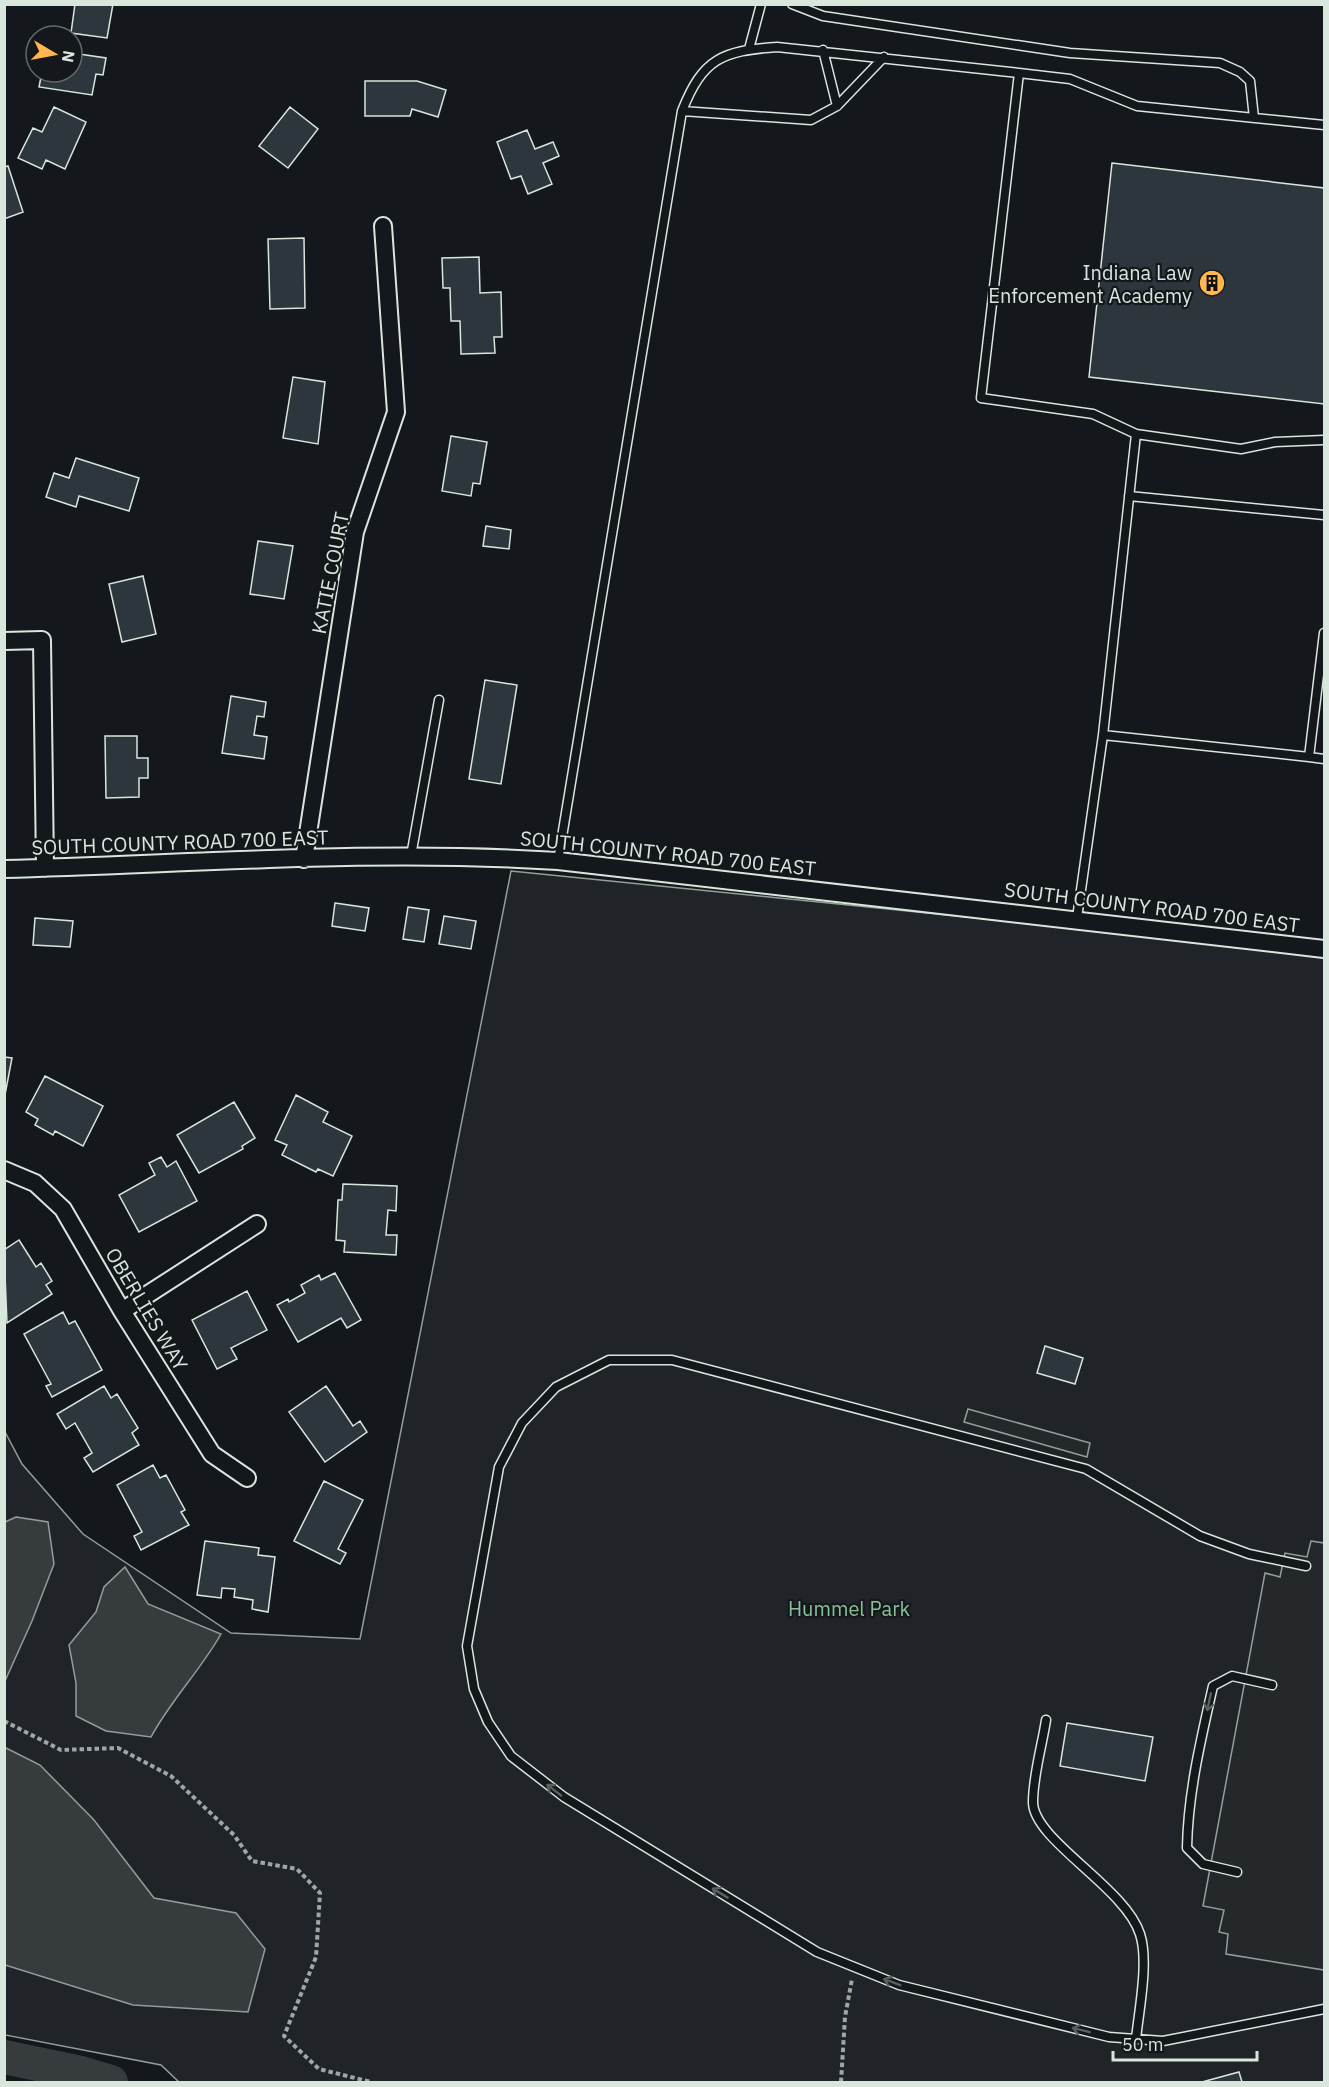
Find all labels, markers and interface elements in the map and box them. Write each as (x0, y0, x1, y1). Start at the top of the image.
north arrow (24, 24, 84, 84)
text: N (58, 49, 80, 64)
place label: Indiana Law Enforcement Academy (988, 259, 1192, 309)
building icon: Indiana Law Enforcement Academy (1197, 268, 1227, 298)
street label: KATIE COURT (305, 510, 355, 636)
street label: SOUTH COUNTY ROAD 700 EAST (31, 823, 329, 861)
street label: SOUTH COUNTY ROAD 700 EAST (519, 824, 817, 882)
street label: SOUTH COUNTY ROAD 700 EAST (1003, 875, 1301, 939)
street label: OBERLIES WAY (100, 1242, 194, 1376)
park label: Hummel Park (788, 1595, 910, 1622)
one-way arrow (1203, 1692, 1214, 1712)
one-way arrow (546, 1783, 562, 1796)
one-way arrow (712, 1886, 729, 1898)
one-way arrow (884, 1976, 902, 1987)
one-way arrow (1072, 2024, 1091, 2036)
scale bar (1113, 2024, 1257, 2062)
text: 50 m (1122, 2033, 1164, 2056)

